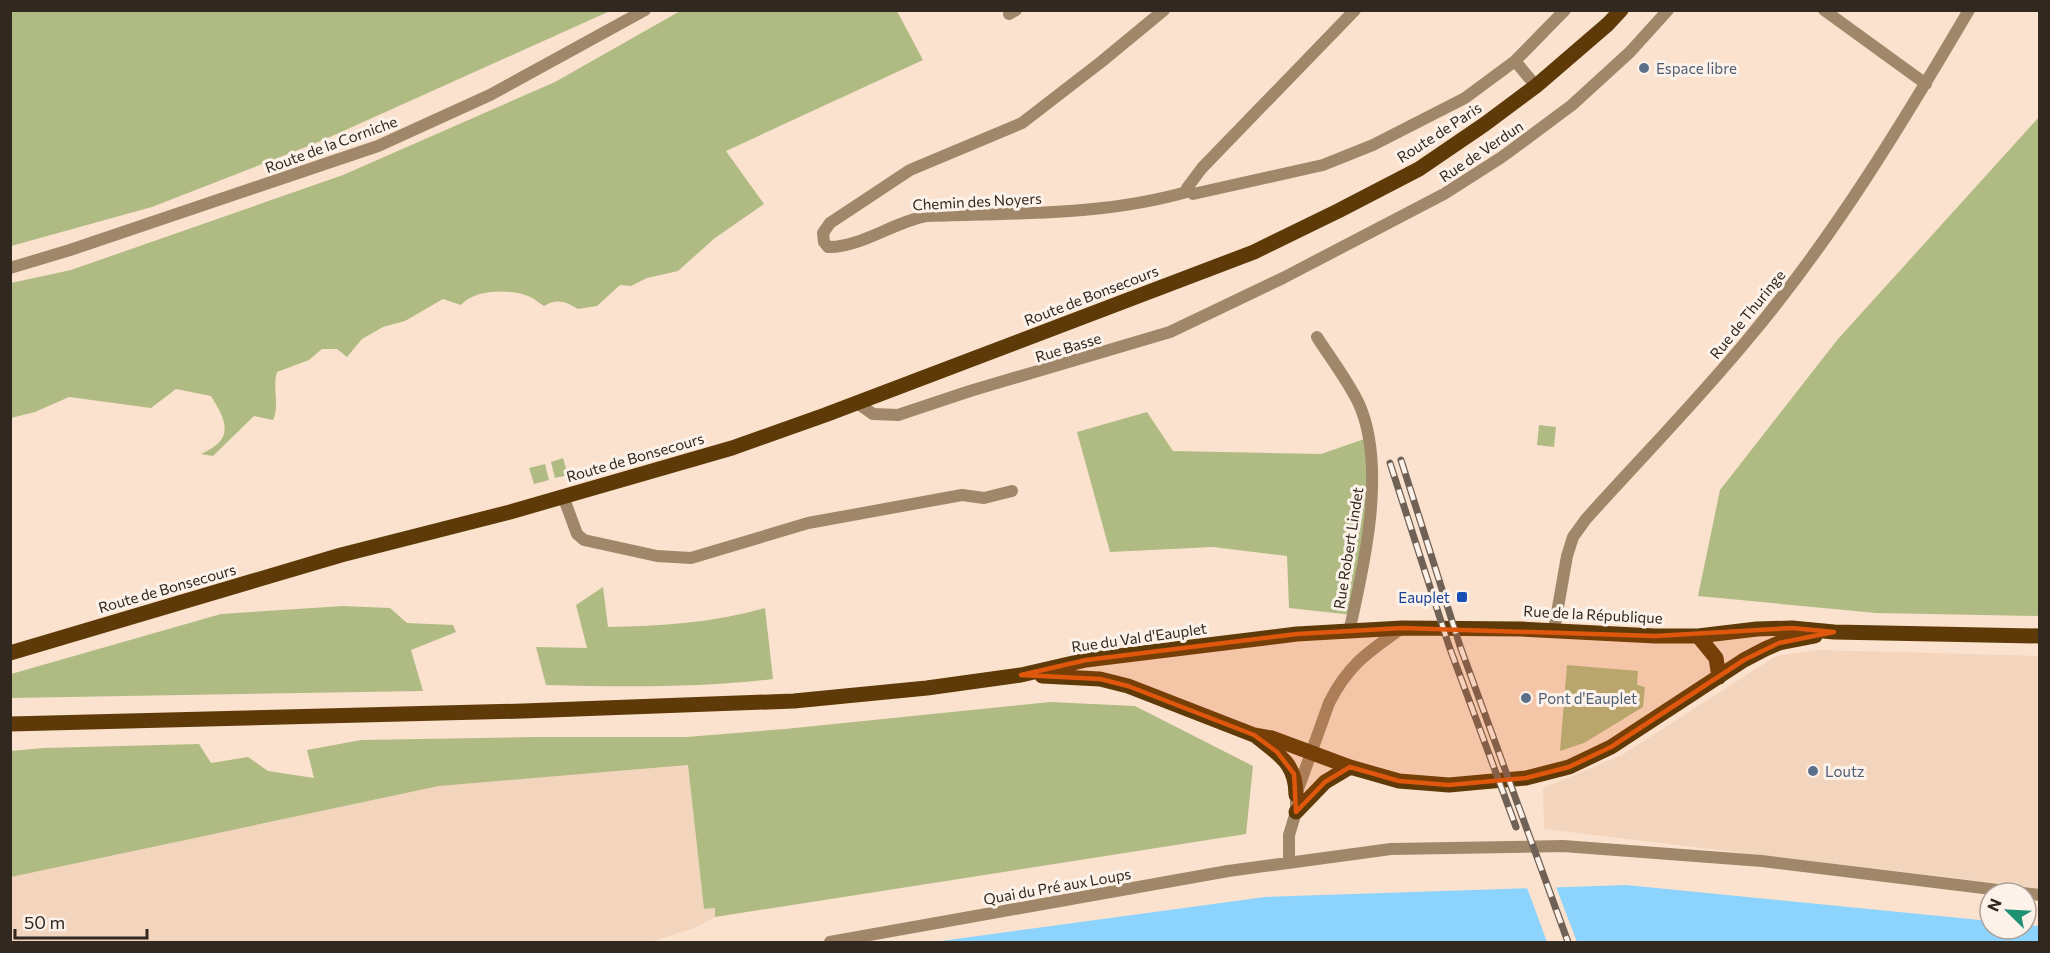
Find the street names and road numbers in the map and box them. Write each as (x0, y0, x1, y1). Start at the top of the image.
street label: Route de Paris (1393, 98, 1485, 166)
street label: Route de la Corniche (262, 112, 400, 176)
street label: Rue de Verdun (1436, 116, 1526, 186)
street label: Chemin des Noyers (912, 189, 1042, 213)
street label: Route de Bonsecours (1021, 261, 1161, 329)
street label: Rue de Thuringe (1706, 266, 1789, 362)
street label: Rue Basse (1033, 328, 1103, 366)
street label: Route de Bonsecours (564, 429, 706, 485)
street label: Rue Robert Lindet (1329, 486, 1367, 610)
street label: Route de Bonsecours (96, 560, 238, 616)
street label: Rue de la République (1523, 601, 1663, 627)
street label: Rue du Val d'Eauplet (1070, 619, 1208, 655)
street label: Quai du Pré aux Loups (982, 864, 1132, 908)

